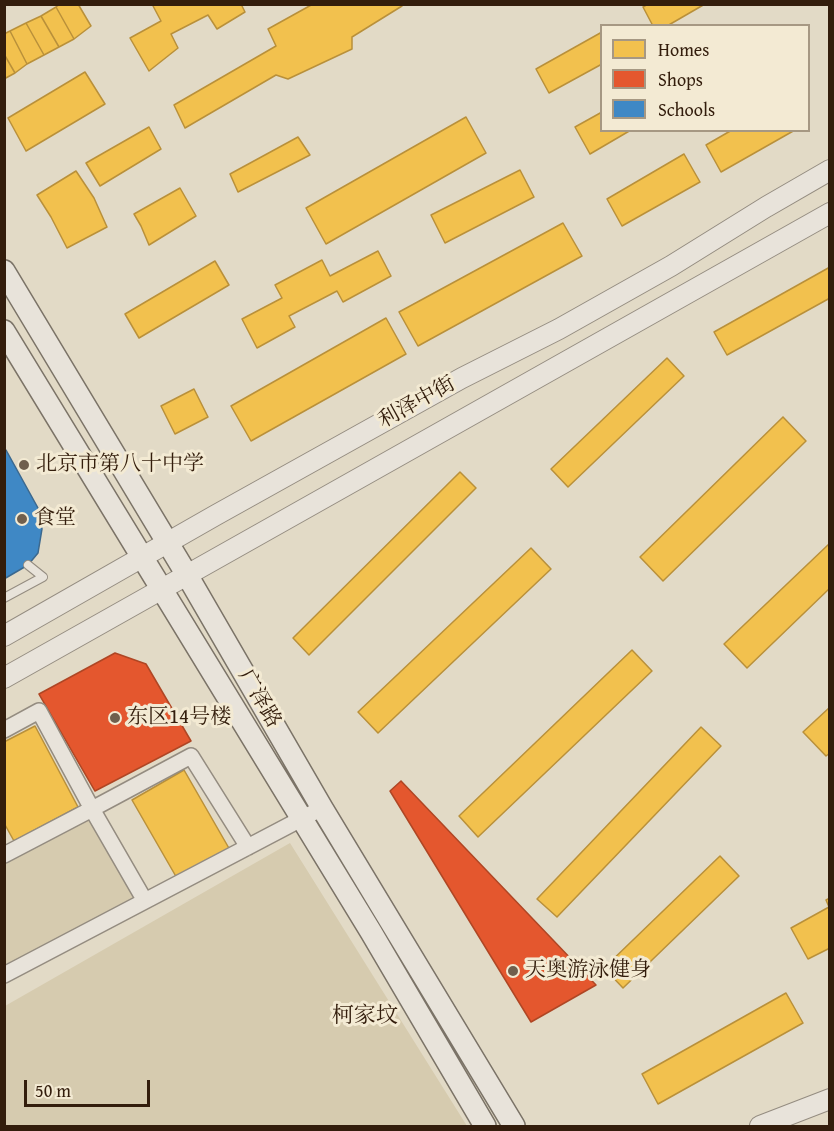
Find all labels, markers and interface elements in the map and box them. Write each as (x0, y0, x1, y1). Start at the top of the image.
legend (600, 24, 810, 132)
text: Homes (658, 36, 709, 63)
text: Shops (658, 66, 703, 93)
text: Schools (658, 96, 715, 123)
street label: 利泽中街 (374, 372, 460, 434)
place label: 北京市第八十中学 (36, 452, 204, 478)
marker: 北京市第八十中学 (17, 458, 31, 472)
place label: 食堂 (34, 506, 76, 532)
marker: 食堂 (15, 512, 29, 526)
street label: 广泽路 (232, 665, 286, 733)
place label: 东区14号楼 (127, 705, 231, 731)
marker: 东区14号楼 (108, 711, 122, 725)
place label: 天奥游泳健身 (525, 958, 651, 984)
marker: 天奥游泳健身 (506, 964, 520, 978)
district label: 柯家坟 (332, 1003, 398, 1029)
scale bar (27, 1068, 153, 1106)
text: 50 m (35, 1077, 71, 1104)

